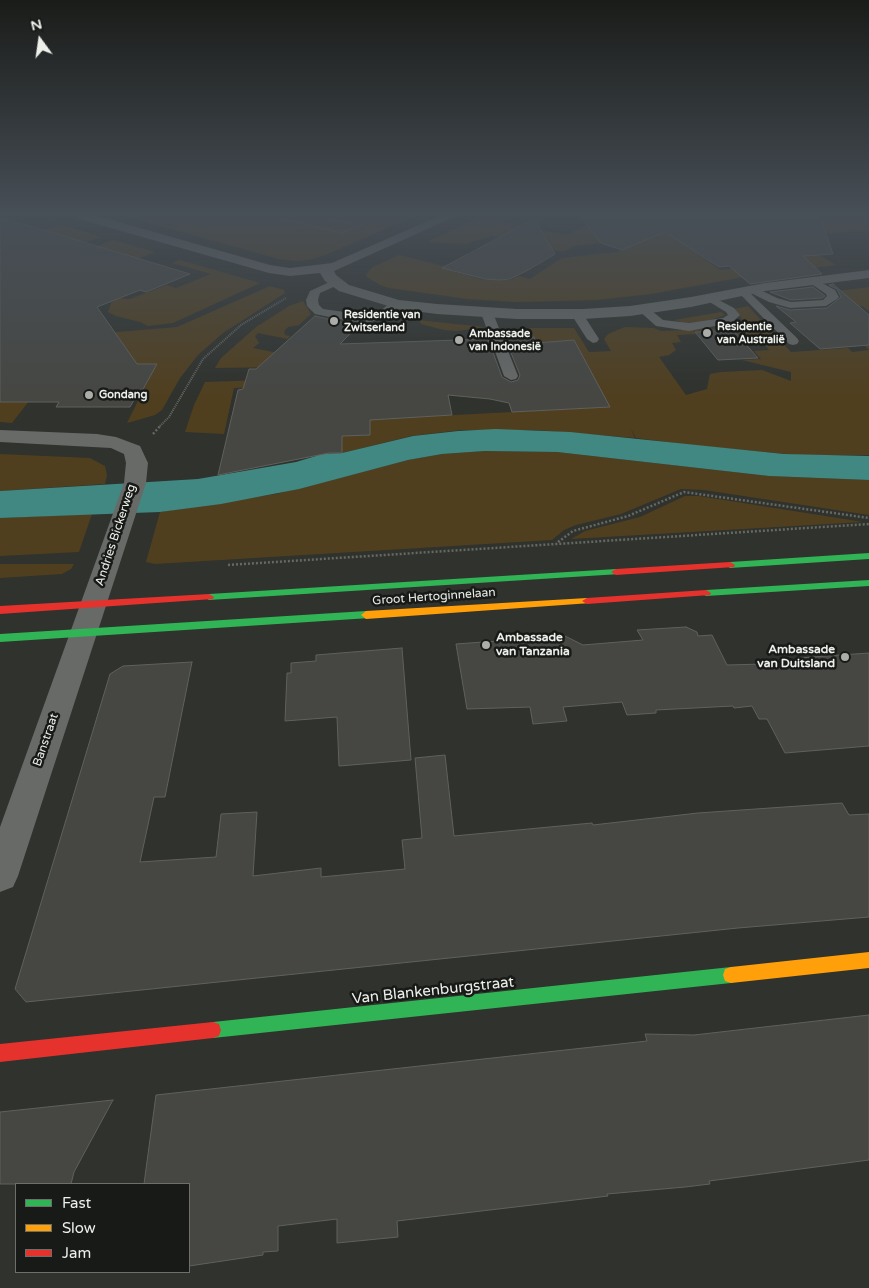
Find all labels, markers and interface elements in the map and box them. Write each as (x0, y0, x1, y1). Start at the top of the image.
north arrow (15, 15, 65, 65)
text: N (29, 15, 44, 35)
place label: Residentie van Zwitserland (344, 308, 420, 334)
marker: Residentie van Zwitserland (328, 315, 340, 327)
place label: Residentie van Australië (717, 320, 785, 346)
place label: Ambassade van Indonesië (469, 327, 541, 353)
marker: Residentie van Australië (701, 327, 713, 339)
marker: Ambassade van Indonesië (453, 334, 465, 346)
place label: Gondang (99, 388, 147, 402)
marker: Gondang (83, 389, 95, 401)
street label: Andries Bickerweg (93, 482, 139, 588)
street label: Groot Hertoginnelaan (372, 586, 496, 608)
place label: Ambassade van Tanzania (496, 631, 570, 659)
marker: Ambassade van Tanzania (480, 639, 492, 651)
place label: Ambassade van Duitsland (757, 643, 835, 671)
marker: Ambassade van Duitsland (839, 651, 851, 663)
street label: Banstraat (30, 712, 62, 768)
street label: Van Blankenburgstraat (351, 974, 515, 1008)
legend (15, 1183, 190, 1273)
text: Fast (62, 1194, 91, 1212)
text: Slow (62, 1219, 96, 1237)
text: Jam (62, 1244, 91, 1262)

